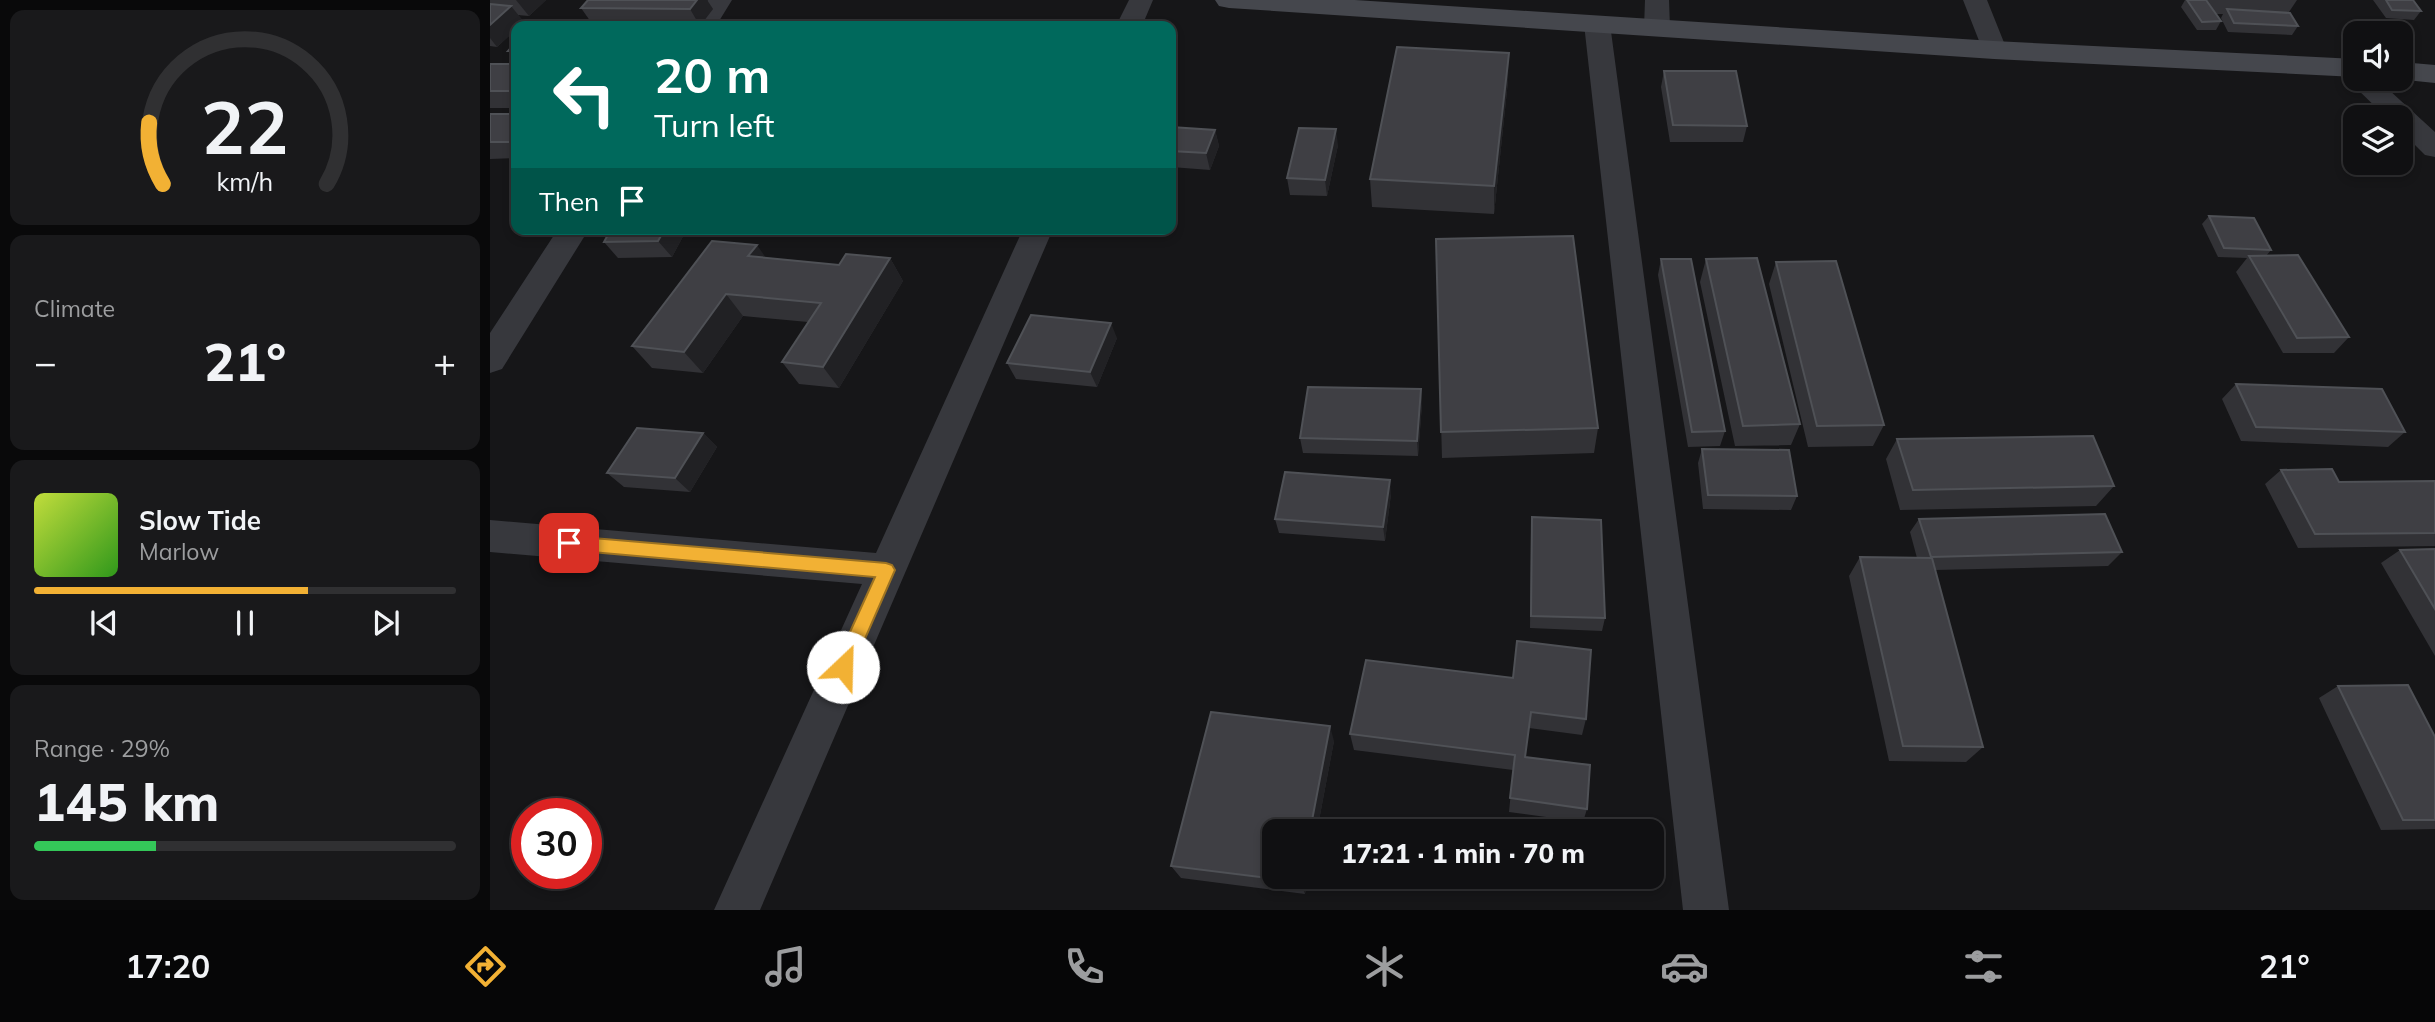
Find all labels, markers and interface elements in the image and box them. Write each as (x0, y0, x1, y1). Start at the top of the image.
map controls (2343, 21, 2413, 175)
button: sound (2343, 21, 2413, 91)
text: 20 m (654, 44, 770, 105)
icon: left (539, 49, 630, 140)
text: 22 (201, 81, 289, 172)
text: Turn left (654, 105, 774, 145)
button: layers (2343, 105, 2413, 175)
text: km/h (217, 165, 273, 196)
icon: arrive (613, 182, 651, 220)
text: Then (539, 185, 599, 218)
text: Climate (34, 294, 115, 323)
text: 21° (204, 329, 286, 394)
text: − (34, 338, 57, 386)
text: + (433, 338, 456, 386)
text: Slow Tide (139, 504, 261, 537)
pin (539, 513, 599, 573)
icon: arrive (550, 524, 588, 562)
text: Marlow (139, 537, 219, 566)
icon: previous (85, 604, 123, 642)
icon: pause (226, 604, 264, 642)
icon: next (367, 604, 405, 642)
position arrow (806, 630, 880, 704)
text: Range · 29% (34, 734, 170, 763)
text: 145 km (34, 769, 219, 834)
speed limit sign: 30 (511, 798, 602, 889)
text: 17:21 · 1 min · 70 m (1341, 837, 1585, 870)
icon: directions (461, 942, 510, 991)
icon: music (761, 942, 810, 991)
icon: phone (1060, 942, 1109, 991)
icon: climate (1360, 942, 1409, 991)
icon: car (1660, 942, 1709, 991)
icon: filters (1959, 942, 2008, 991)
text: 17:20 (125, 946, 210, 986)
text: 21° (2259, 946, 2310, 986)

